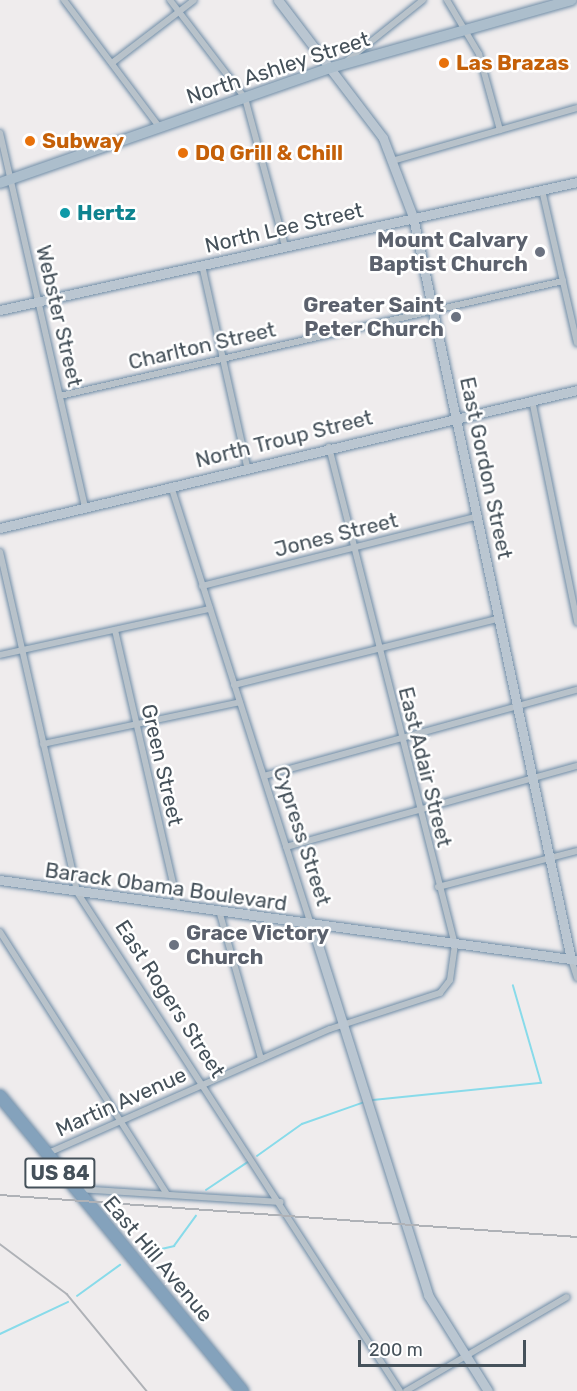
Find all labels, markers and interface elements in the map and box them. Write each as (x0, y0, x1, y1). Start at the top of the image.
street label: North Ashley Street (183, 26, 373, 110)
place label: Las Brazas (456, 50, 569, 76)
marker: Las Brazas (437, 56, 451, 70)
place label: Subway (42, 128, 124, 154)
marker: Subway (23, 134, 37, 148)
place label: DQ Grill & Chill (195, 140, 343, 166)
marker: DQ Grill & Chill (176, 146, 190, 160)
street label: North Lee Street (202, 198, 366, 258)
place label: Hertz (77, 200, 136, 226)
marker: Hertz (58, 206, 72, 220)
place label: Mount Calvary Baptist Church (369, 227, 528, 277)
street label: Webster Street (30, 242, 88, 390)
marker: Mount Calvary Baptist Church (533, 245, 547, 259)
place label: Greater Saint Peter Church (303, 292, 444, 342)
marker: Greater Saint Peter Church (449, 310, 463, 324)
street label: Charlton Street (126, 317, 278, 375)
street label: East Gordon Street (454, 375, 518, 561)
street label: North Troup Street (193, 405, 375, 473)
street label: Jones Street (272, 507, 400, 563)
street label: East Adair Street (393, 684, 457, 850)
street label: Green Street (136, 702, 188, 828)
street label: Cypress Street (268, 763, 336, 909)
street label: Barack Obama Boulevard (43, 858, 289, 916)
street label: East Rogers Street (110, 915, 230, 1083)
place label: Grace Victory Church (186, 920, 330, 970)
marker: Grace Victory Church (167, 938, 181, 952)
street label: Martin Avenue (51, 1062, 191, 1142)
road number: US 84 (24, 1156, 96, 1190)
street label: East Hill Avenue (98, 1191, 218, 1327)
scale bar (361, 1328, 529, 1366)
text: 200 m (369, 1339, 423, 1361)

